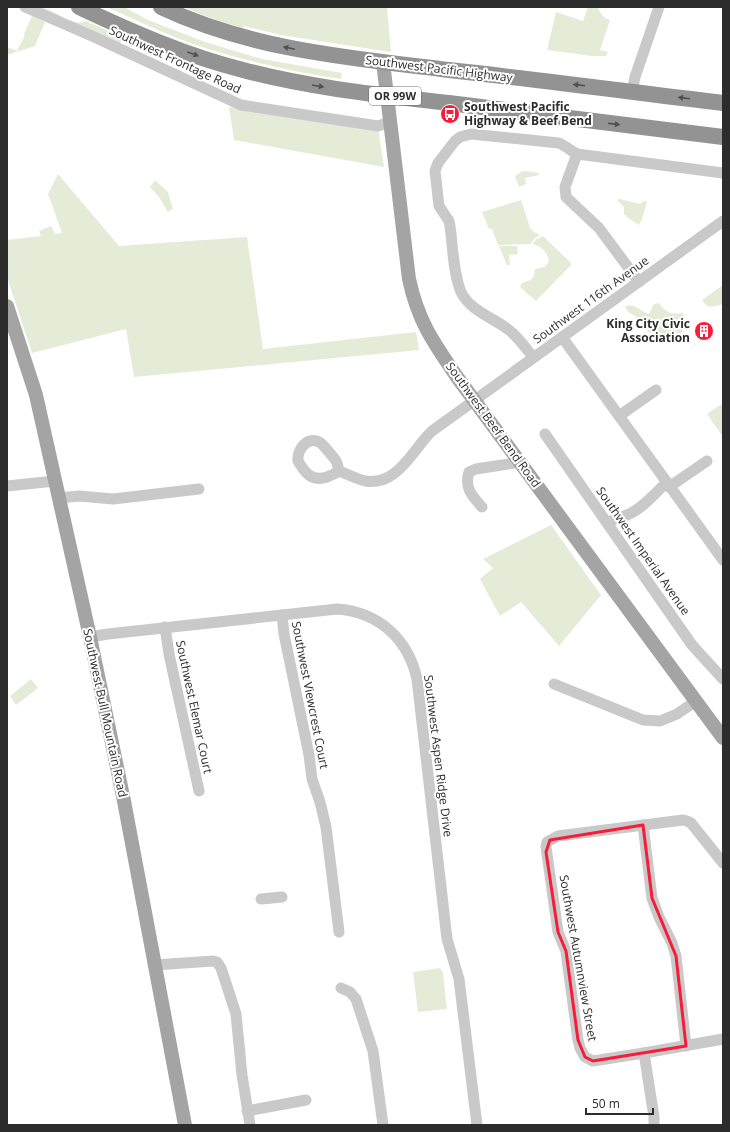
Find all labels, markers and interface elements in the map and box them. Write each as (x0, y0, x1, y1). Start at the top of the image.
street label: Southwest Frontage Road (107, 22, 244, 98)
one-way arrow (282, 45, 295, 51)
one-way arrow (187, 51, 199, 57)
street label: Southwest Pacific Highway (364, 51, 515, 86)
one-way arrow (573, 82, 585, 89)
one-way arrow (312, 83, 325, 89)
road number: OR 99W (369, 87, 421, 105)
one-way arrow (678, 95, 690, 101)
place label: Southwest Pacific Highway & Beef Bend (464, 98, 592, 129)
bus stop icon: Southwest Pacific Highway & Beef Bend (439, 103, 461, 125)
one-way arrow (608, 121, 620, 127)
street label: Southwest 116th Avenue (529, 252, 652, 347)
place label: King City Civic Association (606, 315, 690, 346)
building icon: King City Civic Association (693, 320, 715, 342)
street label: Southwest Beef Bend Road (442, 359, 545, 491)
street label: Southwest Imperial Avenue (593, 483, 694, 618)
street label: Southwest Viewcrest Court (288, 620, 333, 770)
street label: Southwest Bull Mountain Road (79, 627, 132, 799)
street label: Southwest Elemar Court (172, 639, 217, 775)
street label: Southwest Aspen Ridge Drive (420, 674, 457, 838)
street label: Southwest Autumnview Street (555, 873, 602, 1042)
scale bar (586, 1090, 653, 1116)
text: 50 m (592, 1095, 620, 1112)

